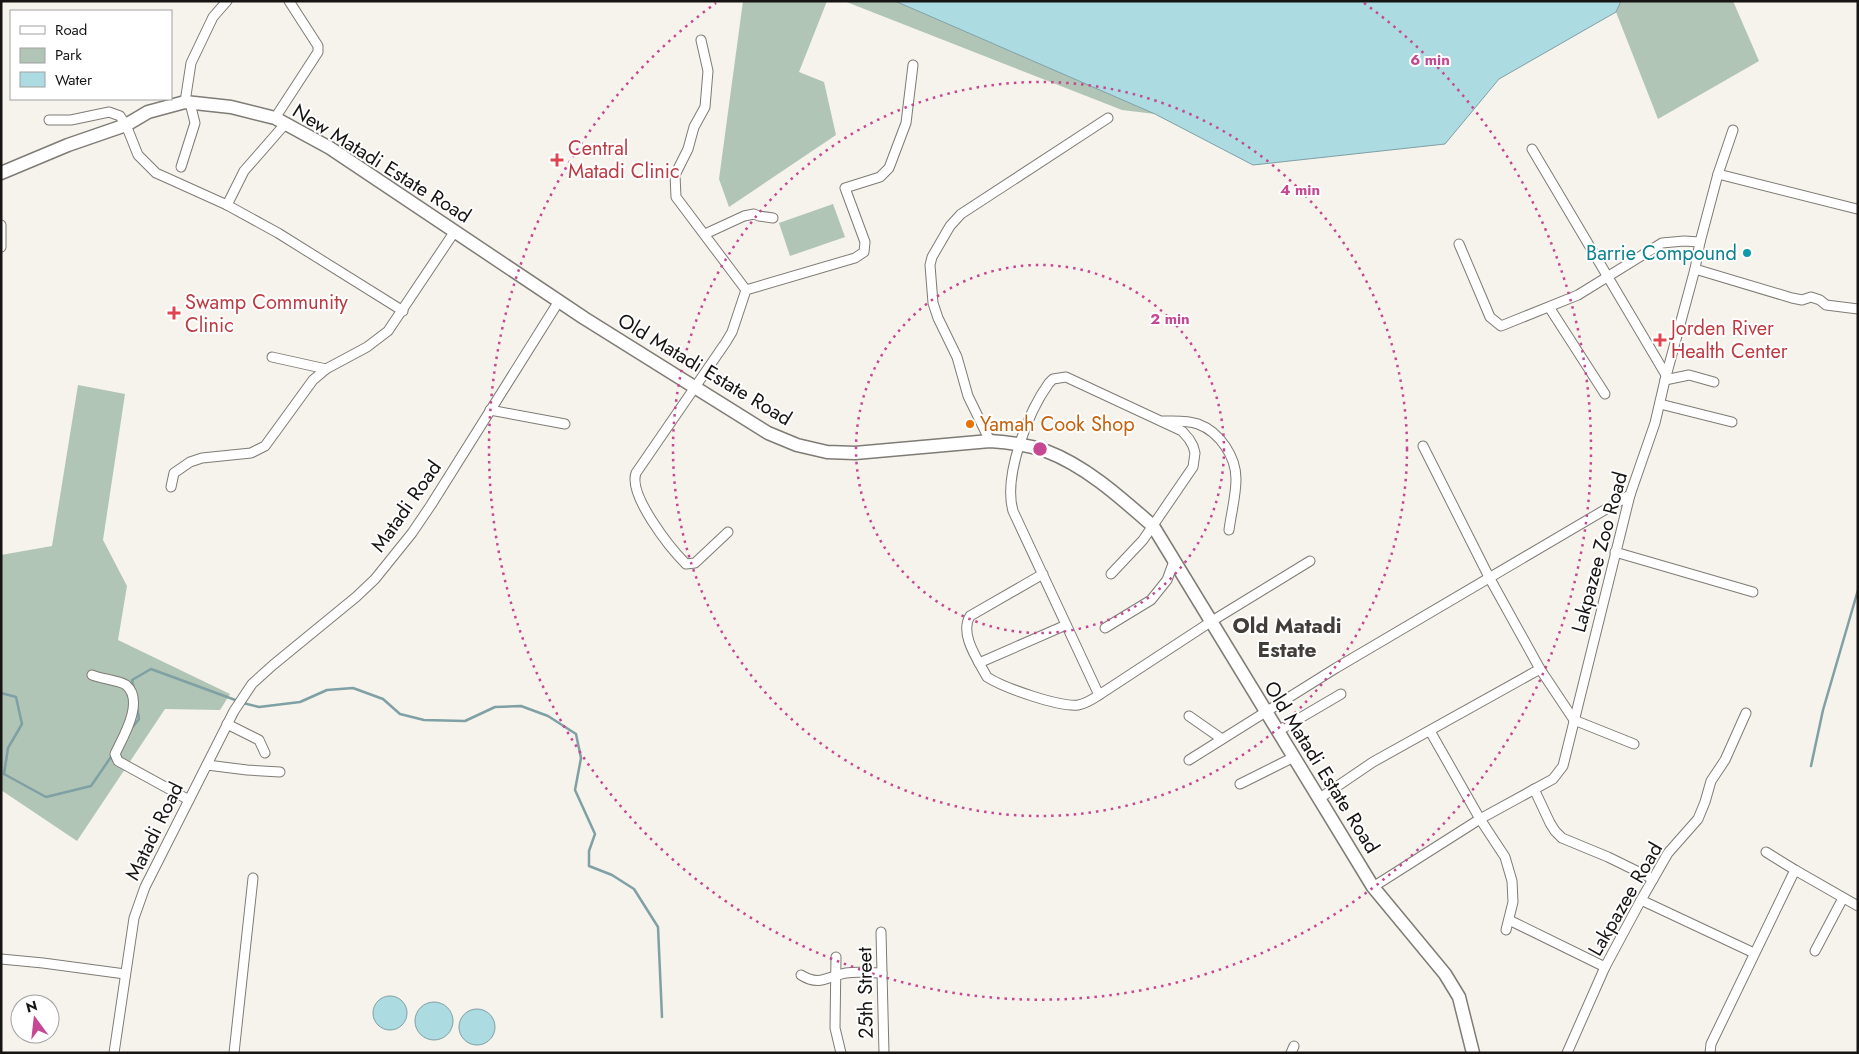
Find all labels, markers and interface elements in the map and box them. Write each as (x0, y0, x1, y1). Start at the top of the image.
legend (10, 10, 172, 100)
text: Road (55, 19, 87, 41)
text: Park (55, 44, 82, 66)
text: 6 min (1410, 49, 1450, 71)
text: Water (55, 69, 93, 91)
street label: New Matadi Estate Road (287, 97, 477, 230)
place label: Central Matadi Clinic (568, 134, 680, 186)
marker: Central Matadi Clinic (550, 153, 564, 167)
text: 4 min (1280, 179, 1320, 201)
place label: Barrie Compound (1586, 239, 1737, 268)
marker: Barrie Compound (1741, 247, 1753, 259)
place label: Swamp Community Clinic (185, 288, 348, 340)
marker: Swamp Community Clinic (167, 306, 181, 320)
street label: Old Matadi Estate Road (612, 306, 797, 433)
text: 2 min (1150, 308, 1190, 330)
place label: Jorden River Health Center (1668, 314, 1788, 366)
marker: Jorden River Health Center (1653, 333, 1667, 347)
place label: Yamah Cook Shop (980, 410, 1135, 439)
marker: Yamah Cook Shop (964, 418, 976, 430)
centre of rings (1031, 440, 1049, 458)
street label: Matadi Road (364, 455, 449, 558)
street label: Lakpazee Zoo Road (1564, 469, 1635, 636)
district label: Old Matadi Estate (1233, 611, 1341, 665)
street label: Old Matadi Estate Road (1257, 675, 1386, 859)
street label: Matadi Road (118, 777, 191, 885)
street label: Lakpazee Road (1581, 837, 1670, 962)
street label: 25th Street (850, 947, 881, 1039)
north arrow (10, 994, 60, 1044)
text: N (24, 995, 40, 1018)

